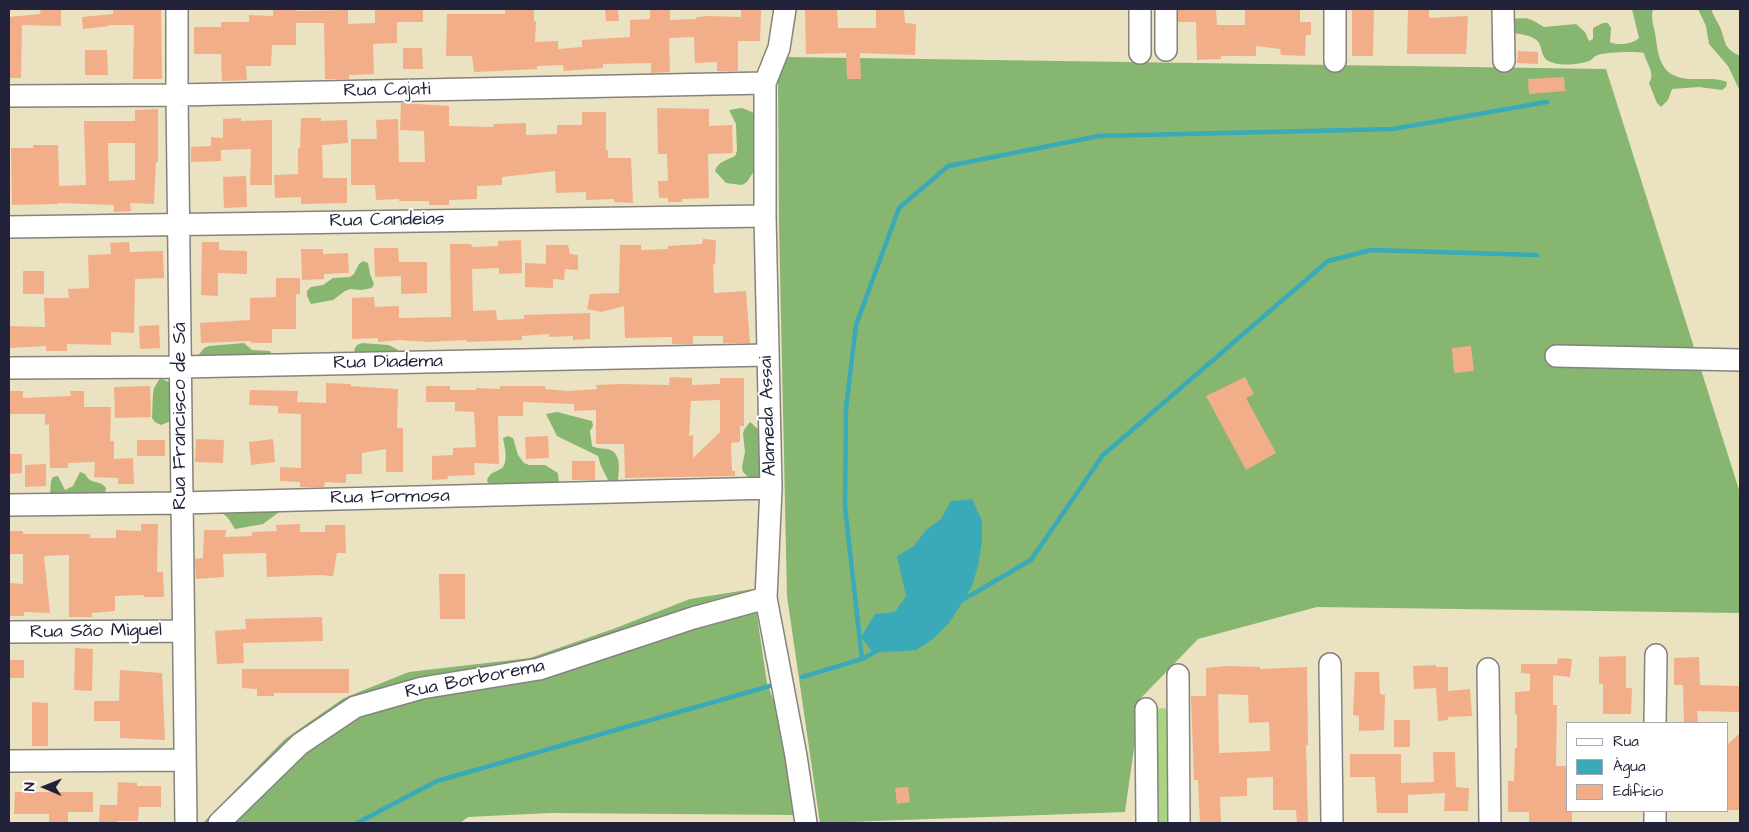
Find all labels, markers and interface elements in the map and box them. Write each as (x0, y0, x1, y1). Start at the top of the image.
street label: Rua Cajati (343, 79, 431, 103)
street label: Rua Candeias (329, 209, 445, 233)
street label: Rua Francisco de Sá (170, 322, 192, 510)
street label: Rua Diadema (333, 351, 443, 375)
street label: Alameda Assai (756, 355, 782, 477)
street label: Rua Formosa (330, 486, 450, 510)
street label: Rua São Miguel (30, 619, 162, 645)
street label: Rua Borborema (403, 655, 547, 705)
legend (1566, 722, 1729, 812)
text: Rua (1613, 731, 1639, 752)
text: Água (1613, 756, 1646, 777)
north arrow (20, 762, 70, 812)
text: Edifício (1613, 781, 1663, 802)
text: N (20, 782, 40, 791)

